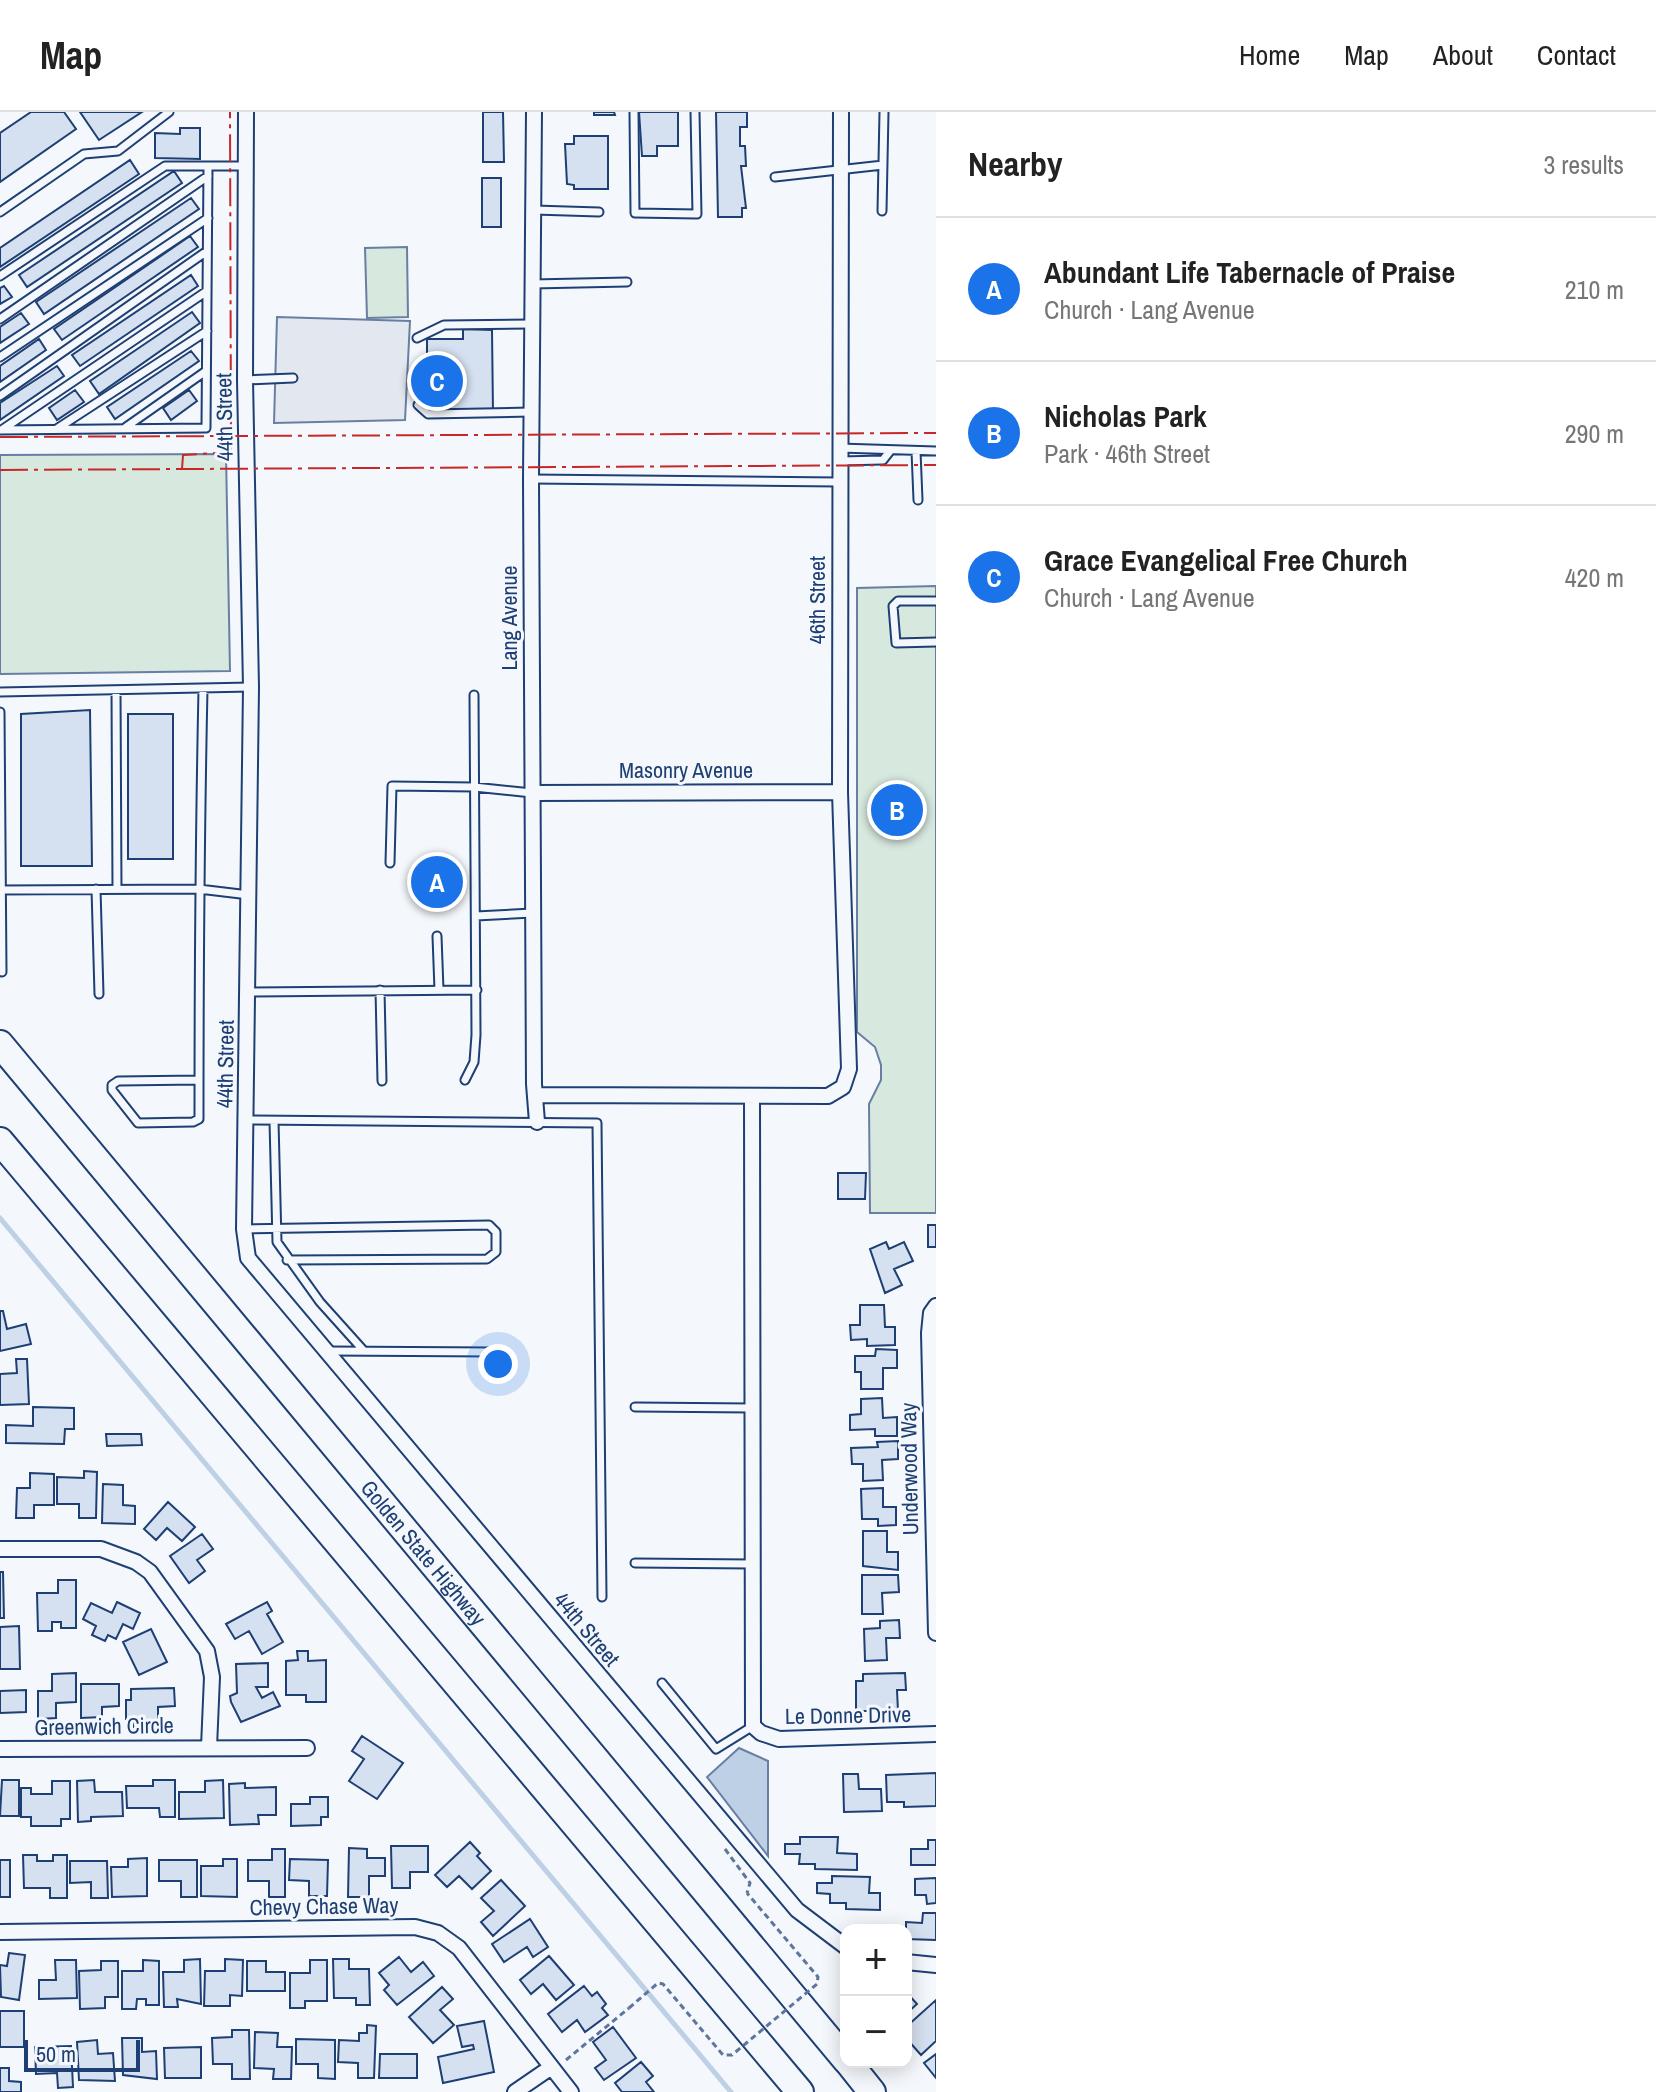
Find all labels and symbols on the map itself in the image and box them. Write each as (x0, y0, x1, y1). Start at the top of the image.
pin: C (411, 351, 463, 411)
street label: 44th Street (208, 373, 240, 461)
street label: 46th Street (802, 556, 832, 644)
street label: Lang Avenue (494, 565, 524, 671)
street label: Masonry Avenue (619, 755, 753, 785)
pin: B (871, 780, 923, 840)
pin: A (411, 852, 463, 912)
street label: 44th Street (209, 1020, 241, 1108)
your location (478, 1344, 518, 1384)
street label: Underwood Way (893, 1402, 925, 1536)
street label: Golden State Highway (354, 1474, 493, 1632)
street label: 44th Street (547, 1586, 627, 1672)
street label: Le Donne Drive (785, 1699, 911, 1731)
street label: Greenwich Circle (34, 1710, 174, 1742)
street label: Chevy Chase Way (249, 1890, 399, 1922)
scale bar (24, 2036, 140, 2072)

